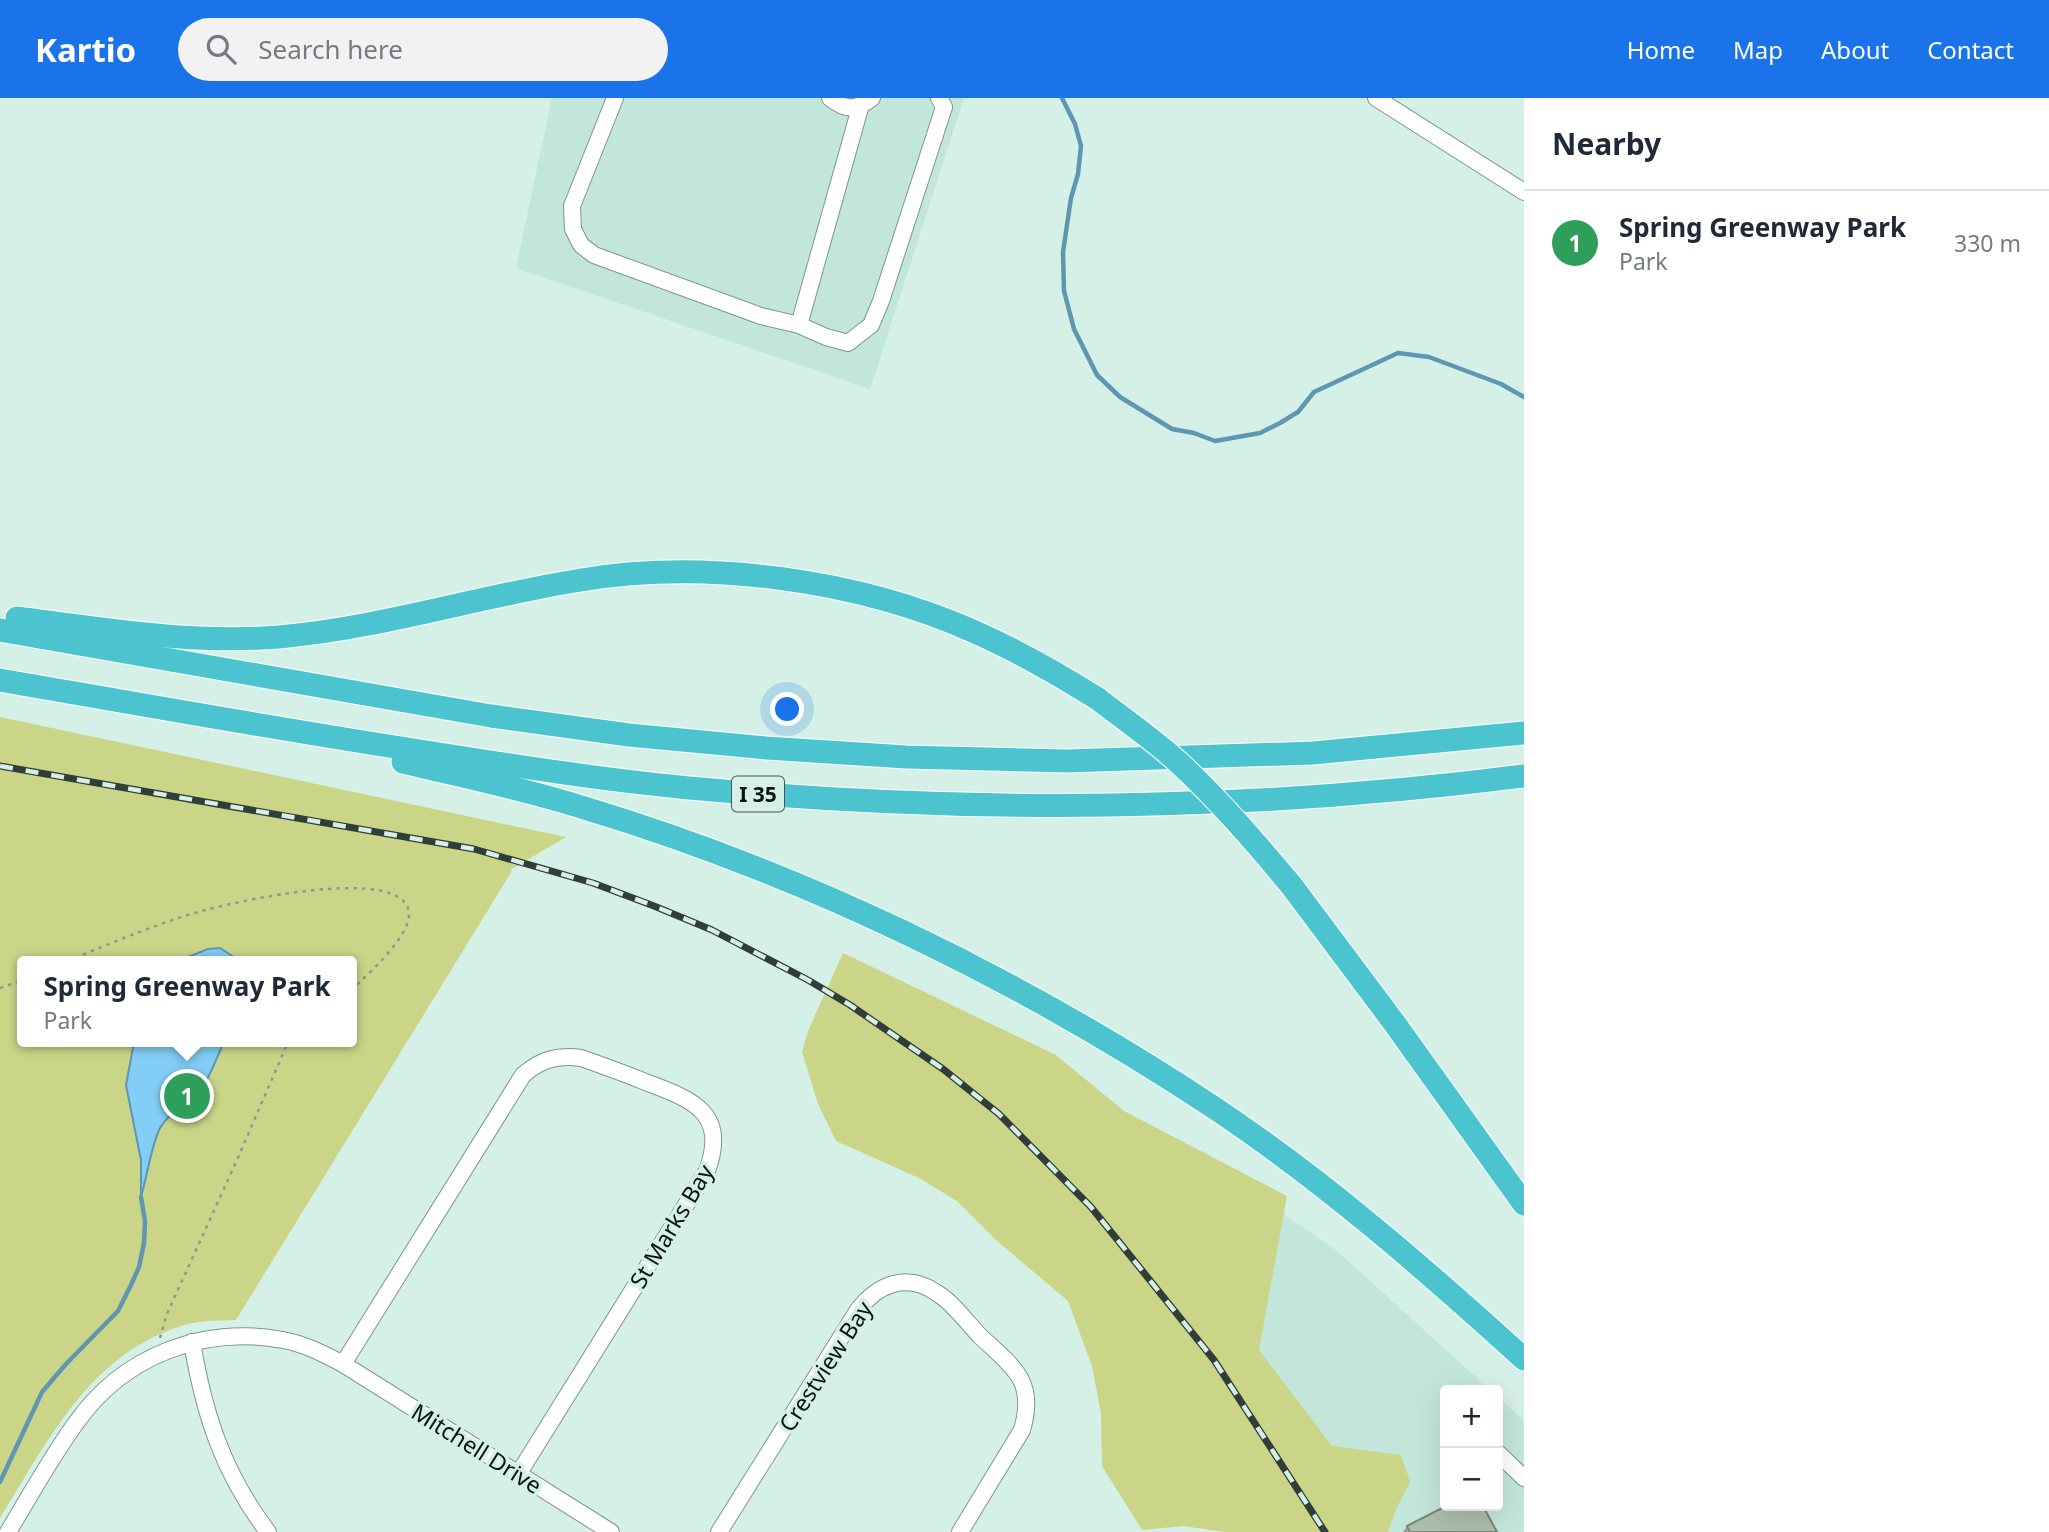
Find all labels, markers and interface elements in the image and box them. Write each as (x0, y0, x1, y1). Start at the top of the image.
search box (178, 18, 668, 81)
text: Kartio (35, 27, 136, 72)
icon: search (202, 30, 240, 68)
text: Search here (258, 31, 403, 67)
text: Home (1627, 33, 1695, 66)
text: Map (1733, 33, 1783, 66)
text: About (1821, 33, 1889, 66)
text: Contact (1927, 33, 2014, 66)
text: Nearby (1552, 123, 1661, 164)
text: Spring Greenway Park (1619, 209, 1906, 245)
text: 1 (1568, 227, 1582, 259)
text: 330 m (1954, 227, 2021, 259)
text: Park (1619, 245, 1668, 277)
your location (770, 692, 804, 726)
road number: I 35 (732, 776, 784, 812)
popup (17, 956, 357, 1047)
text: Spring Greenway Park (43, 968, 331, 1004)
text: Park (43, 1004, 92, 1036)
pin: 1 (164, 1070, 210, 1122)
street label: St Marks Bay (621, 1158, 721, 1294)
street label: Crestview Bay (771, 1294, 879, 1437)
map controls (1440, 1385, 1503, 1511)
button: + (1440, 1385, 1503, 1448)
street label: Mitchell Drive (406, 1395, 548, 1501)
button: − (1440, 1448, 1503, 1511)

